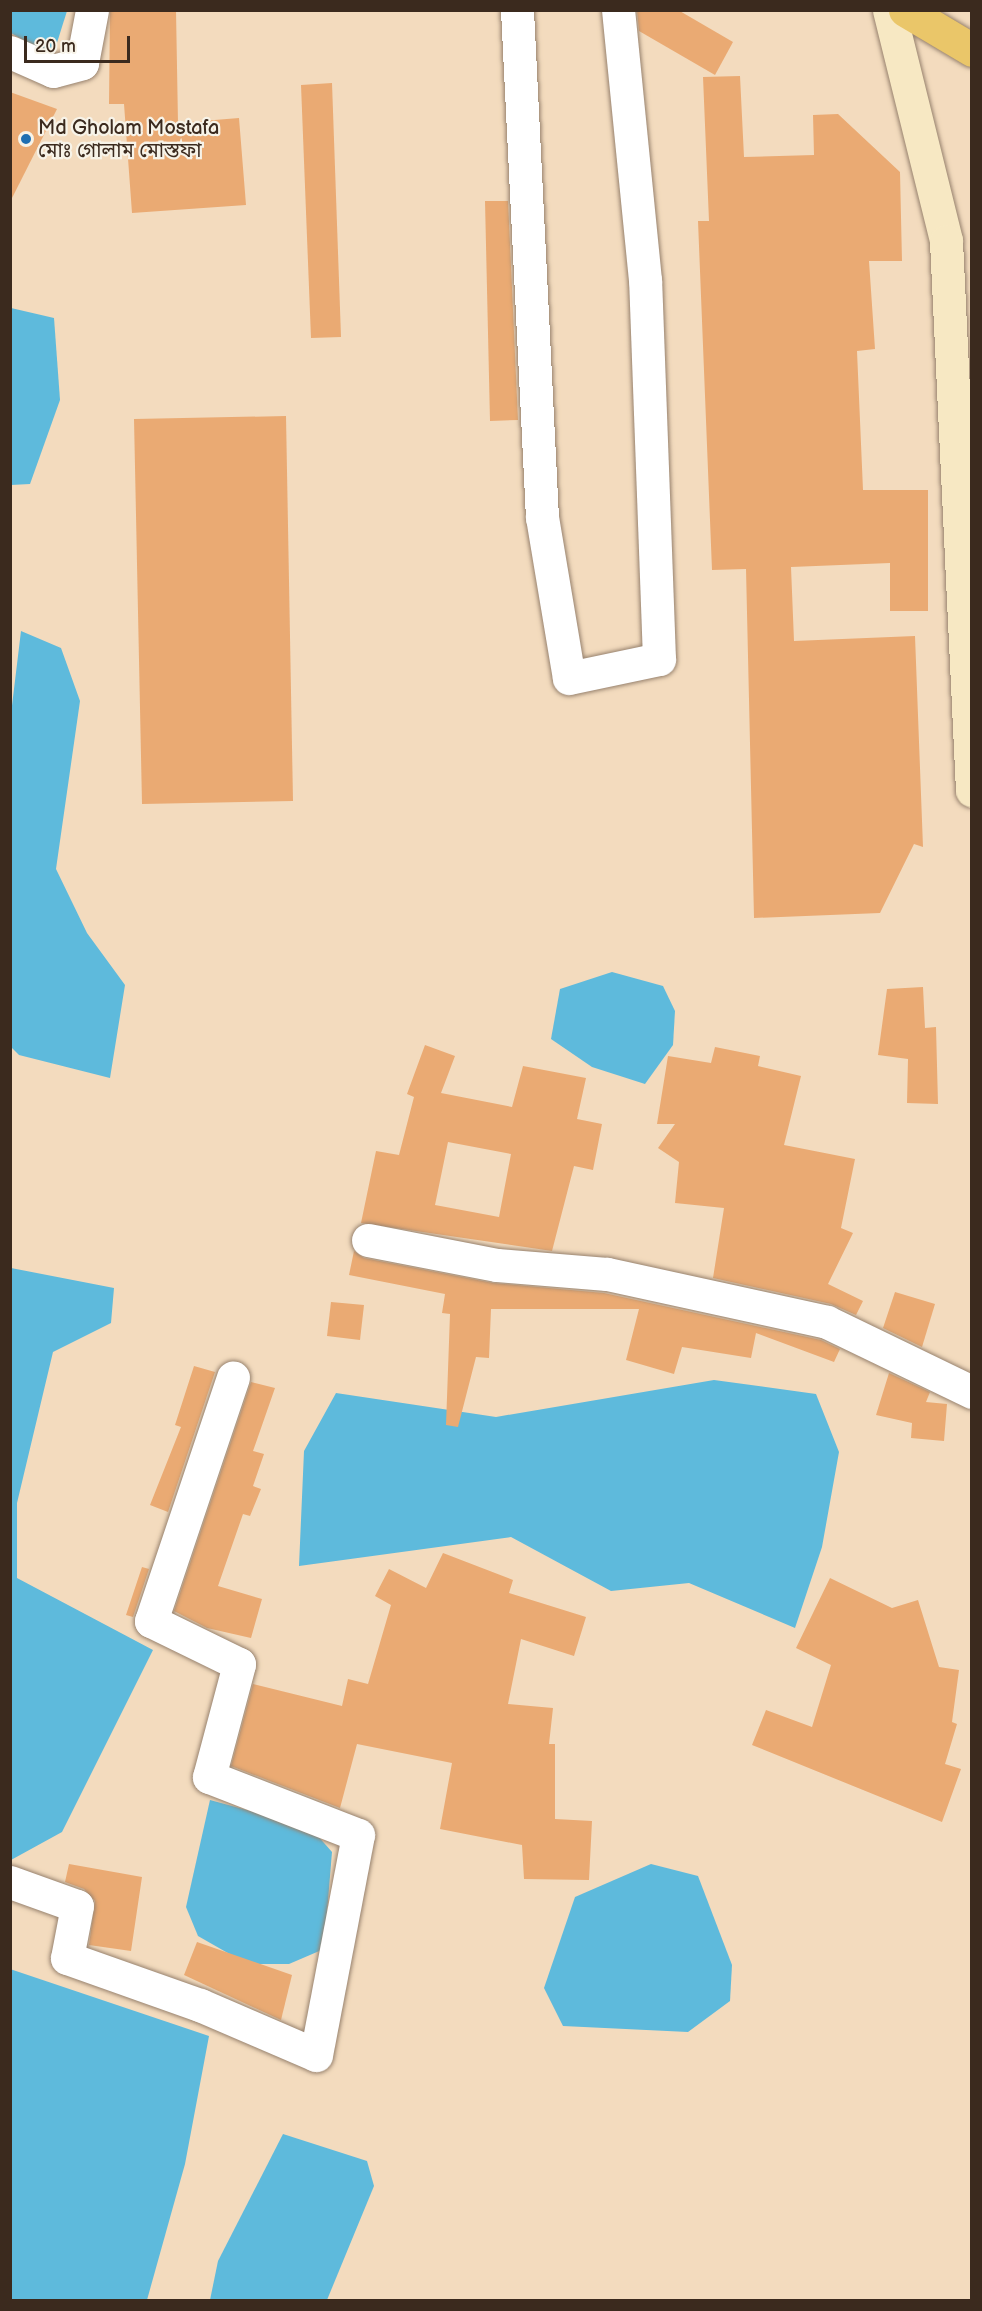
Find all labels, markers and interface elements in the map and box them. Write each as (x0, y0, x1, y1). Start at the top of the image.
scale bar (27, 24, 134, 62)
text: 20 m (35, 36, 76, 57)
place label: Md Gholam Mostafa মোঃ গোলাম মোস্তফা (38, 116, 219, 163)
marker: Md Gholam Mostafa মোঃ গোলাম মোস্তফা (19, 132, 33, 146)

